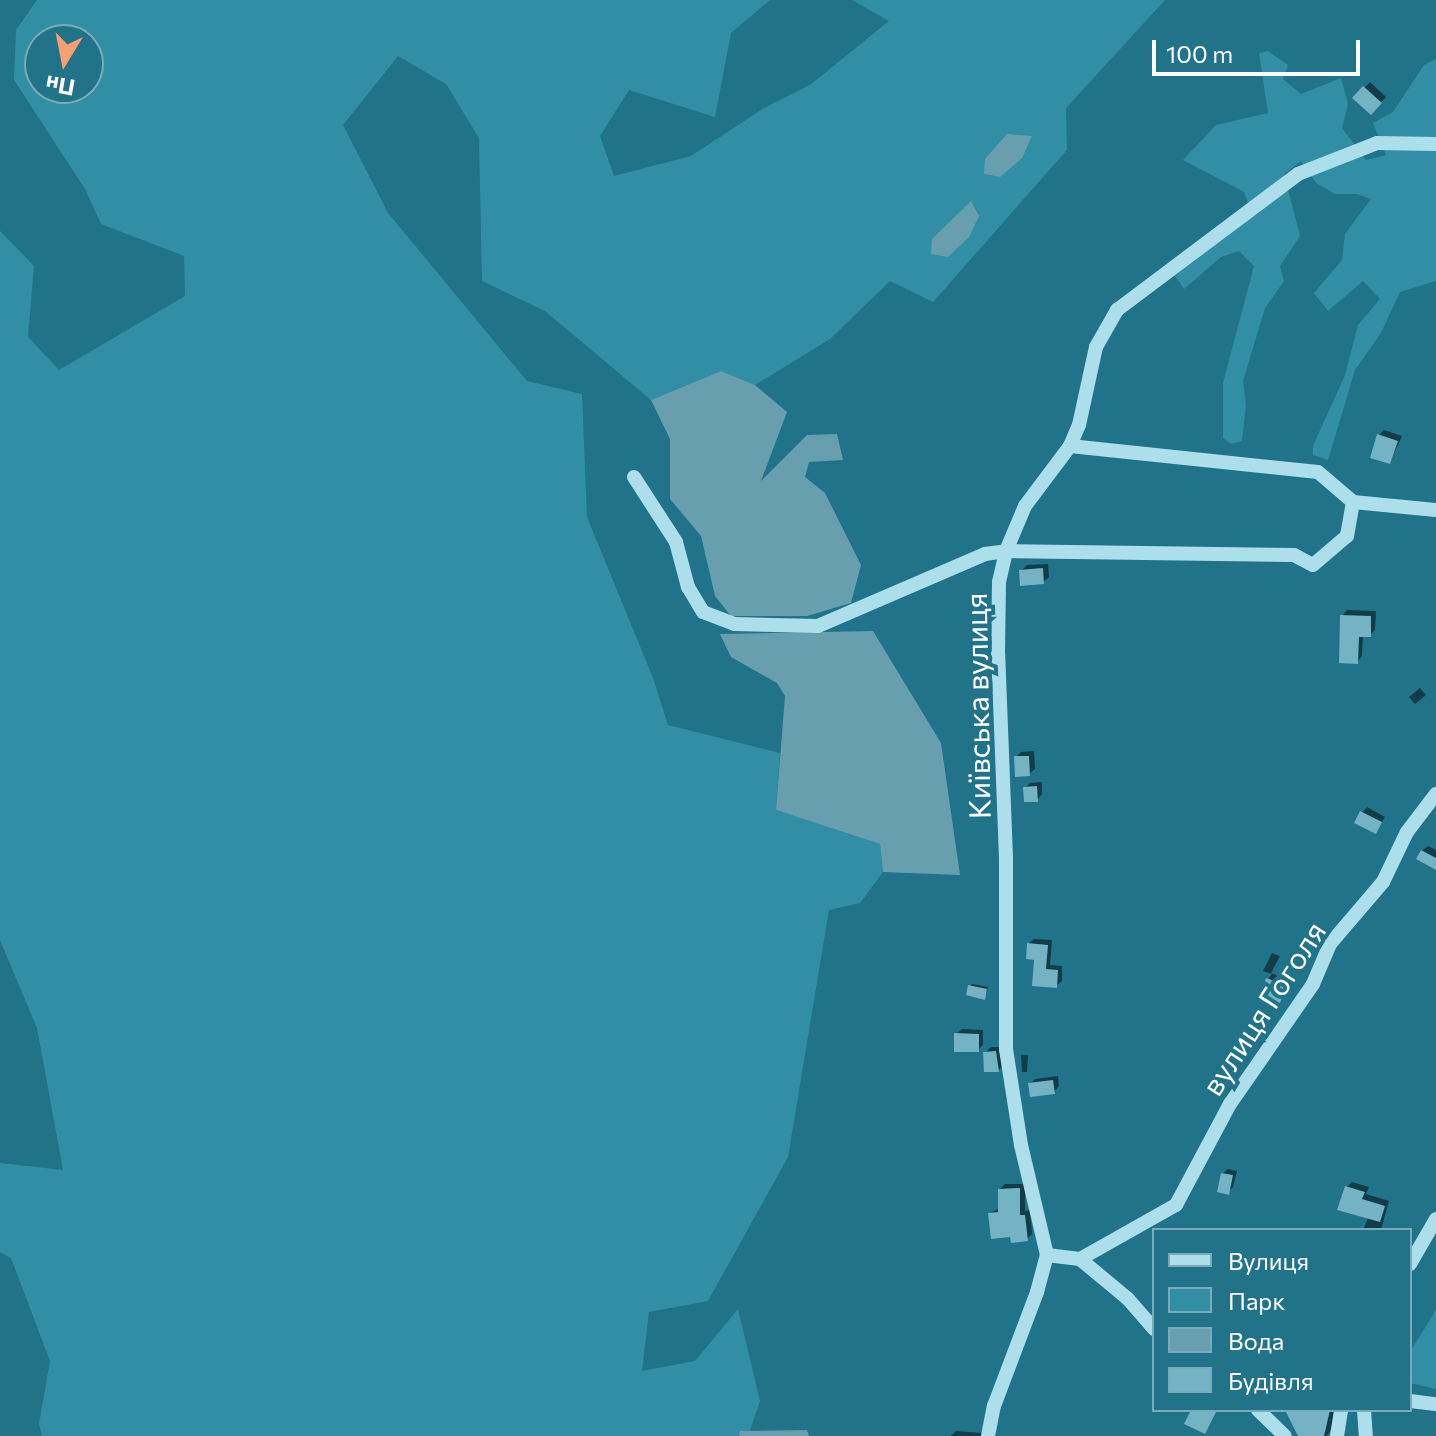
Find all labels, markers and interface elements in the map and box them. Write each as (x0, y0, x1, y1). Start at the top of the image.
north arrow (24, 24, 104, 104)
scale bar (1156, 24, 1364, 74)
text: 100 m (1166, 39, 1233, 68)
text: Пн (43, 70, 77, 102)
street label: Київська вулиця (957, 592, 997, 820)
street label: вулиця Гоголя (1193, 914, 1333, 1102)
legend (1152, 1228, 1412, 1412)
text: Вулиця (1228, 1246, 1309, 1275)
text: Парк (1228, 1286, 1285, 1315)
text: Вода (1228, 1326, 1284, 1355)
text: Будівля (1228, 1366, 1314, 1395)

